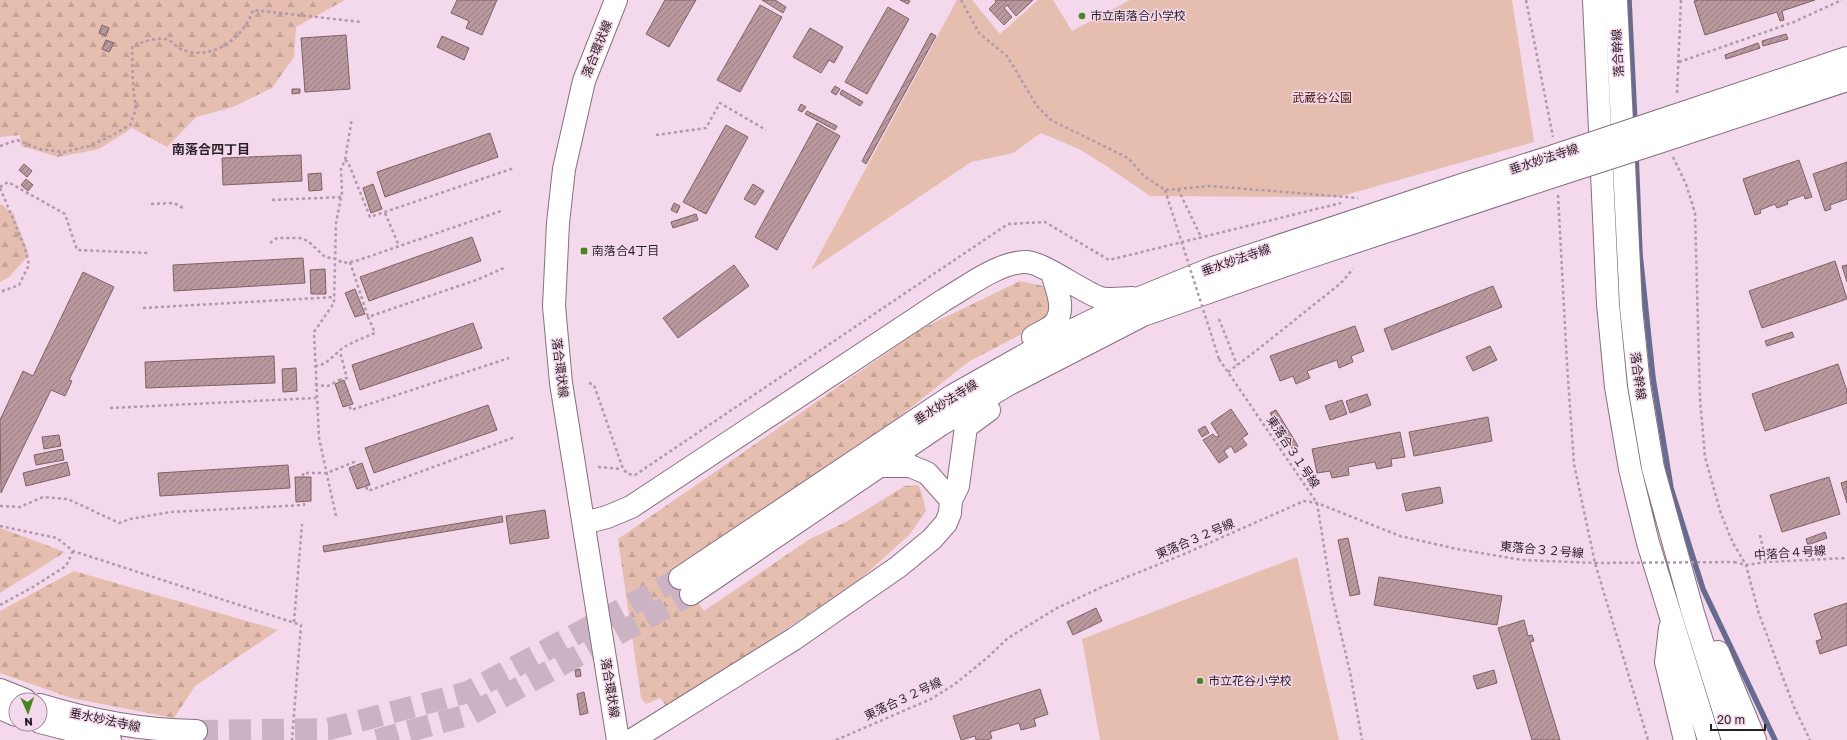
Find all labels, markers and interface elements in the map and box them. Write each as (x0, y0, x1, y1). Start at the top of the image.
place label: 市立南落合小学校 (1090, 8, 1186, 23)
marker: 市立南落合小学校 (1077, 11, 1087, 21)
street label: 落合環状線 (578, 18, 615, 79)
street label: 落合幹線 (1609, 29, 1626, 77)
park label: 武蔵谷公園 (1292, 90, 1352, 105)
street label: 垂水妙法寺線 (1507, 140, 1580, 177)
district label: 南落合四丁目 (172, 141, 250, 157)
street label: 垂水妙法寺線 (1199, 241, 1272, 278)
place label: 南落合4丁目 (592, 243, 659, 258)
marker: 南落合4丁目 (579, 246, 589, 256)
street label: 落合環状線 (549, 337, 572, 399)
street label: 落合幹線 (1628, 351, 1649, 401)
street label: 垂水妙法寺線 (911, 376, 980, 427)
street label: 東落合３１号線 (1264, 413, 1323, 491)
street label: 東落合３２号線 (1153, 515, 1236, 562)
street label: 東落合３２号線 (1500, 538, 1585, 561)
street label: 中落合４号線 (1754, 543, 1826, 562)
street label: 落合環状線 (598, 657, 623, 719)
place label: 市立花谷小学校 (1208, 673, 1292, 688)
street label: 東落合３２号線 (862, 674, 944, 723)
marker: 市立花谷小学校 (1195, 676, 1205, 686)
north arrow (8, 692, 48, 732)
street label: 垂水妙法寺線 (68, 705, 142, 734)
scale bar (1711, 706, 1765, 732)
text: 20 m (1717, 712, 1745, 727)
text: N (24, 716, 33, 729)

